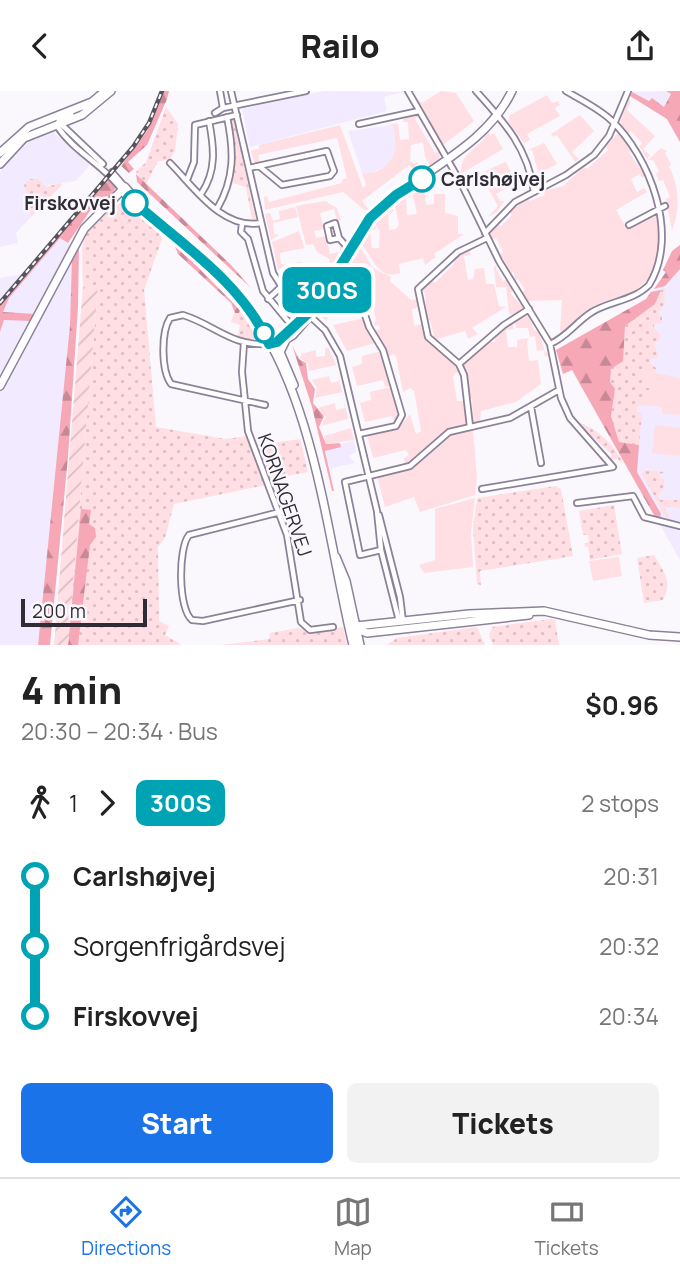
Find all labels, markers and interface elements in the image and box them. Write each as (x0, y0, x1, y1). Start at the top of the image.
text: Railo (300, 24, 380, 68)
icon: back (21, 27, 59, 65)
icon: share (621, 27, 659, 65)
marker: Carlshøjvej (409, 166, 435, 192)
place label: Carlshøjvej (441, 166, 545, 192)
place label: Firskovvej (24, 190, 116, 216)
marker: Firskovvej (122, 190, 148, 216)
line badge: 300S (278, 267, 376, 313)
text: 300S (296, 273, 358, 306)
unlabelled marker (254, 323, 274, 343)
street label: KORNAGERVEJ (252, 430, 318, 560)
scale bar (21, 596, 147, 628)
text: 200 m (32, 598, 86, 624)
text: 4 min (21, 663, 122, 715)
text: $0.96 (585, 687, 659, 723)
text: 20:30 – 20:34 · Bus (21, 715, 218, 747)
icon: walk (21, 784, 59, 822)
icon: forward (88, 784, 126, 822)
text: 300S (150, 786, 211, 819)
text: 1 (69, 787, 78, 819)
text: 2 stops (581, 787, 659, 819)
text: Carlshøjvej (73, 858, 216, 894)
text: 20:31 (603, 860, 659, 892)
text: Sorgenfrigårdsvej (73, 928, 285, 964)
text: 20:32 (599, 930, 659, 962)
text: Firskovvej (73, 998, 199, 1034)
text: 20:34 (599, 1000, 659, 1032)
button: Start (21, 1083, 333, 1163)
button: Tickets (347, 1083, 659, 1163)
tab: Directions (81, 1193, 171, 1261)
tab: Map (334, 1193, 372, 1261)
tab: Tickets (534, 1193, 599, 1261)

